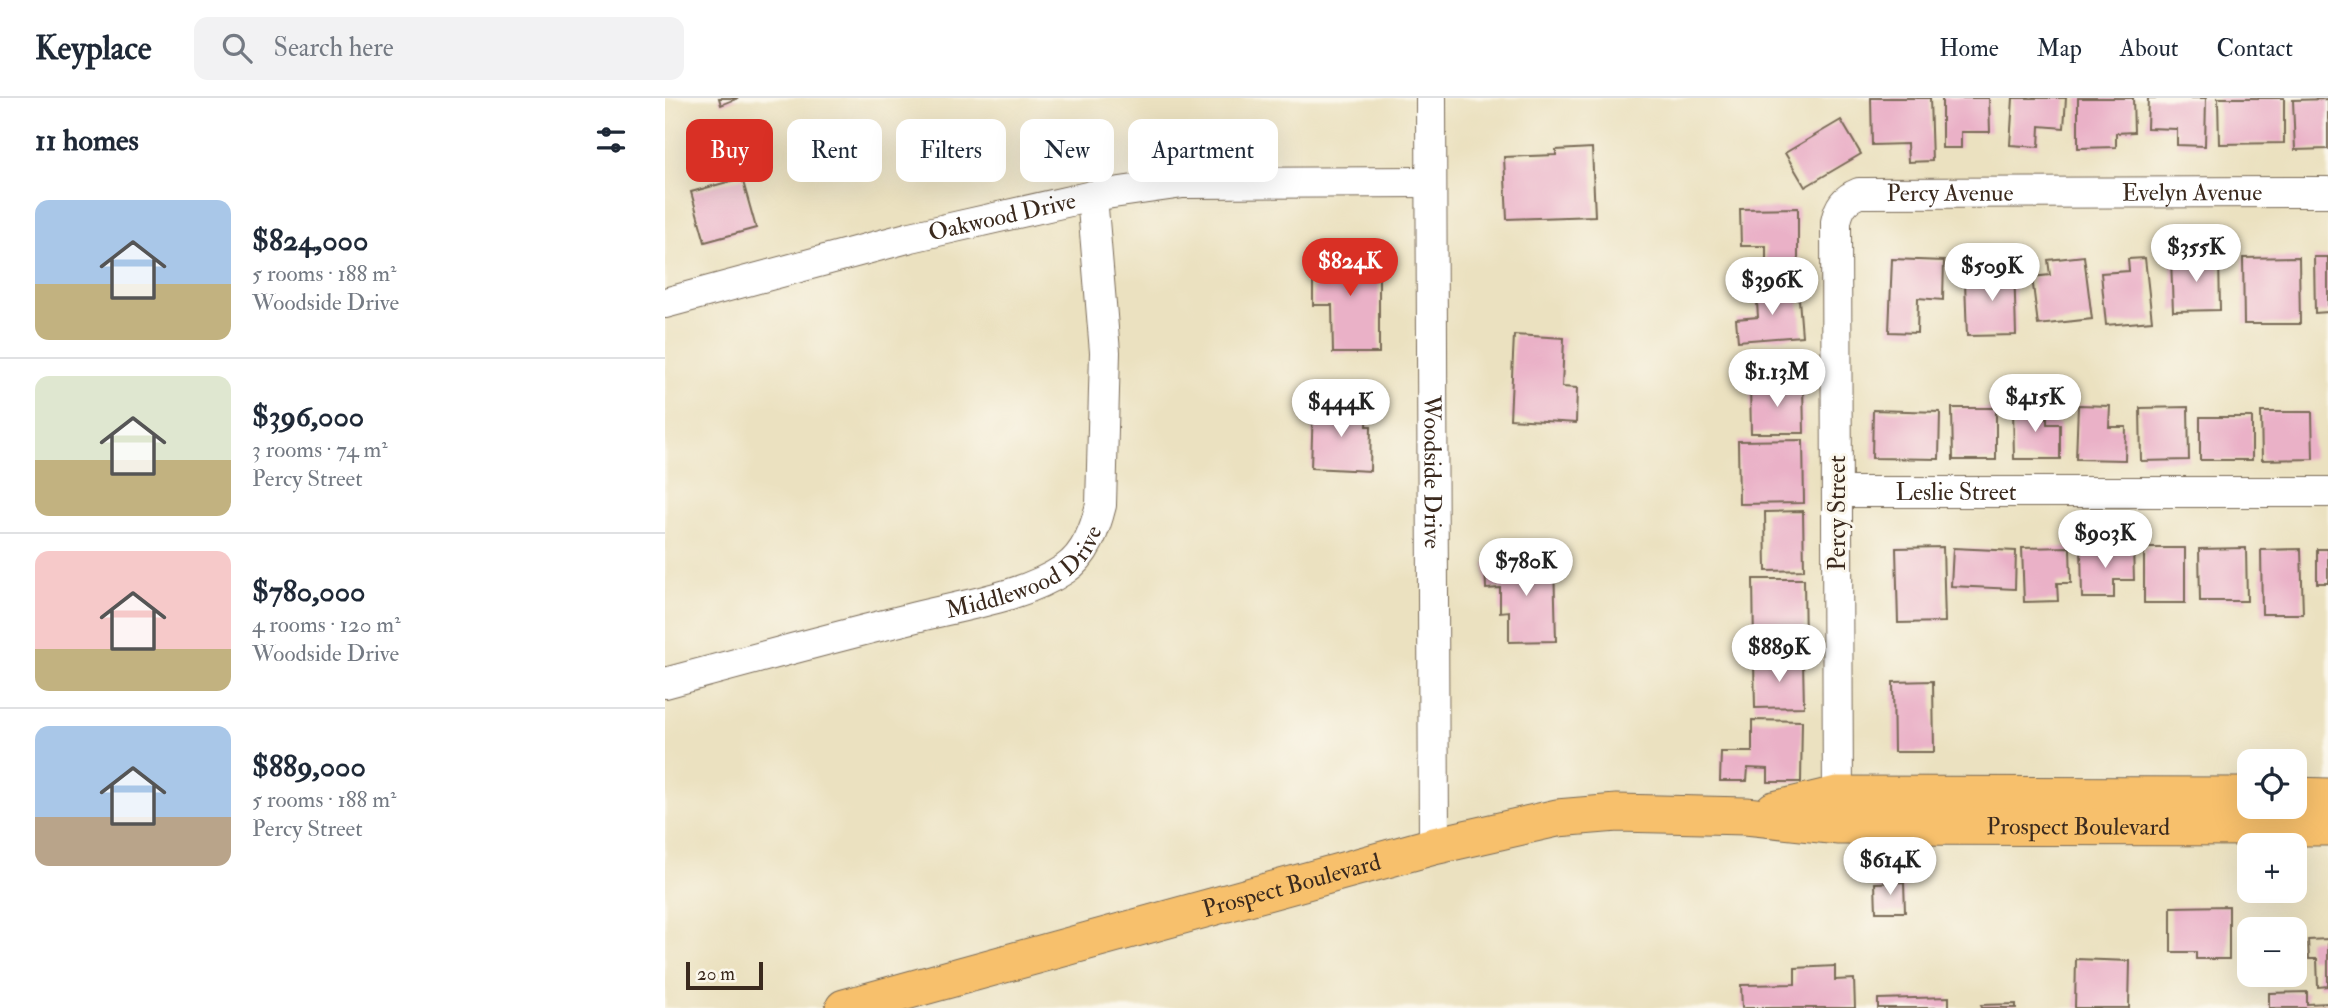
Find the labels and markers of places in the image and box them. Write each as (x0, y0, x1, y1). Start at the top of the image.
pin: $355K (2147, 225, 2245, 284)
pin: $824K (1301, 238, 1399, 298)
pin: $509K (1943, 244, 2041, 303)
pin: $396K (1723, 258, 1821, 317)
pin: $1.13M (1720, 350, 1834, 409)
pin: $415K (1986, 374, 2084, 434)
pin: $444K (1292, 380, 1390, 439)
pin: $903K (2056, 510, 2154, 570)
pin: $780K (1477, 538, 1575, 598)
pin: $889K (1730, 624, 1828, 684)
pin: $614K (1841, 838, 1939, 897)

